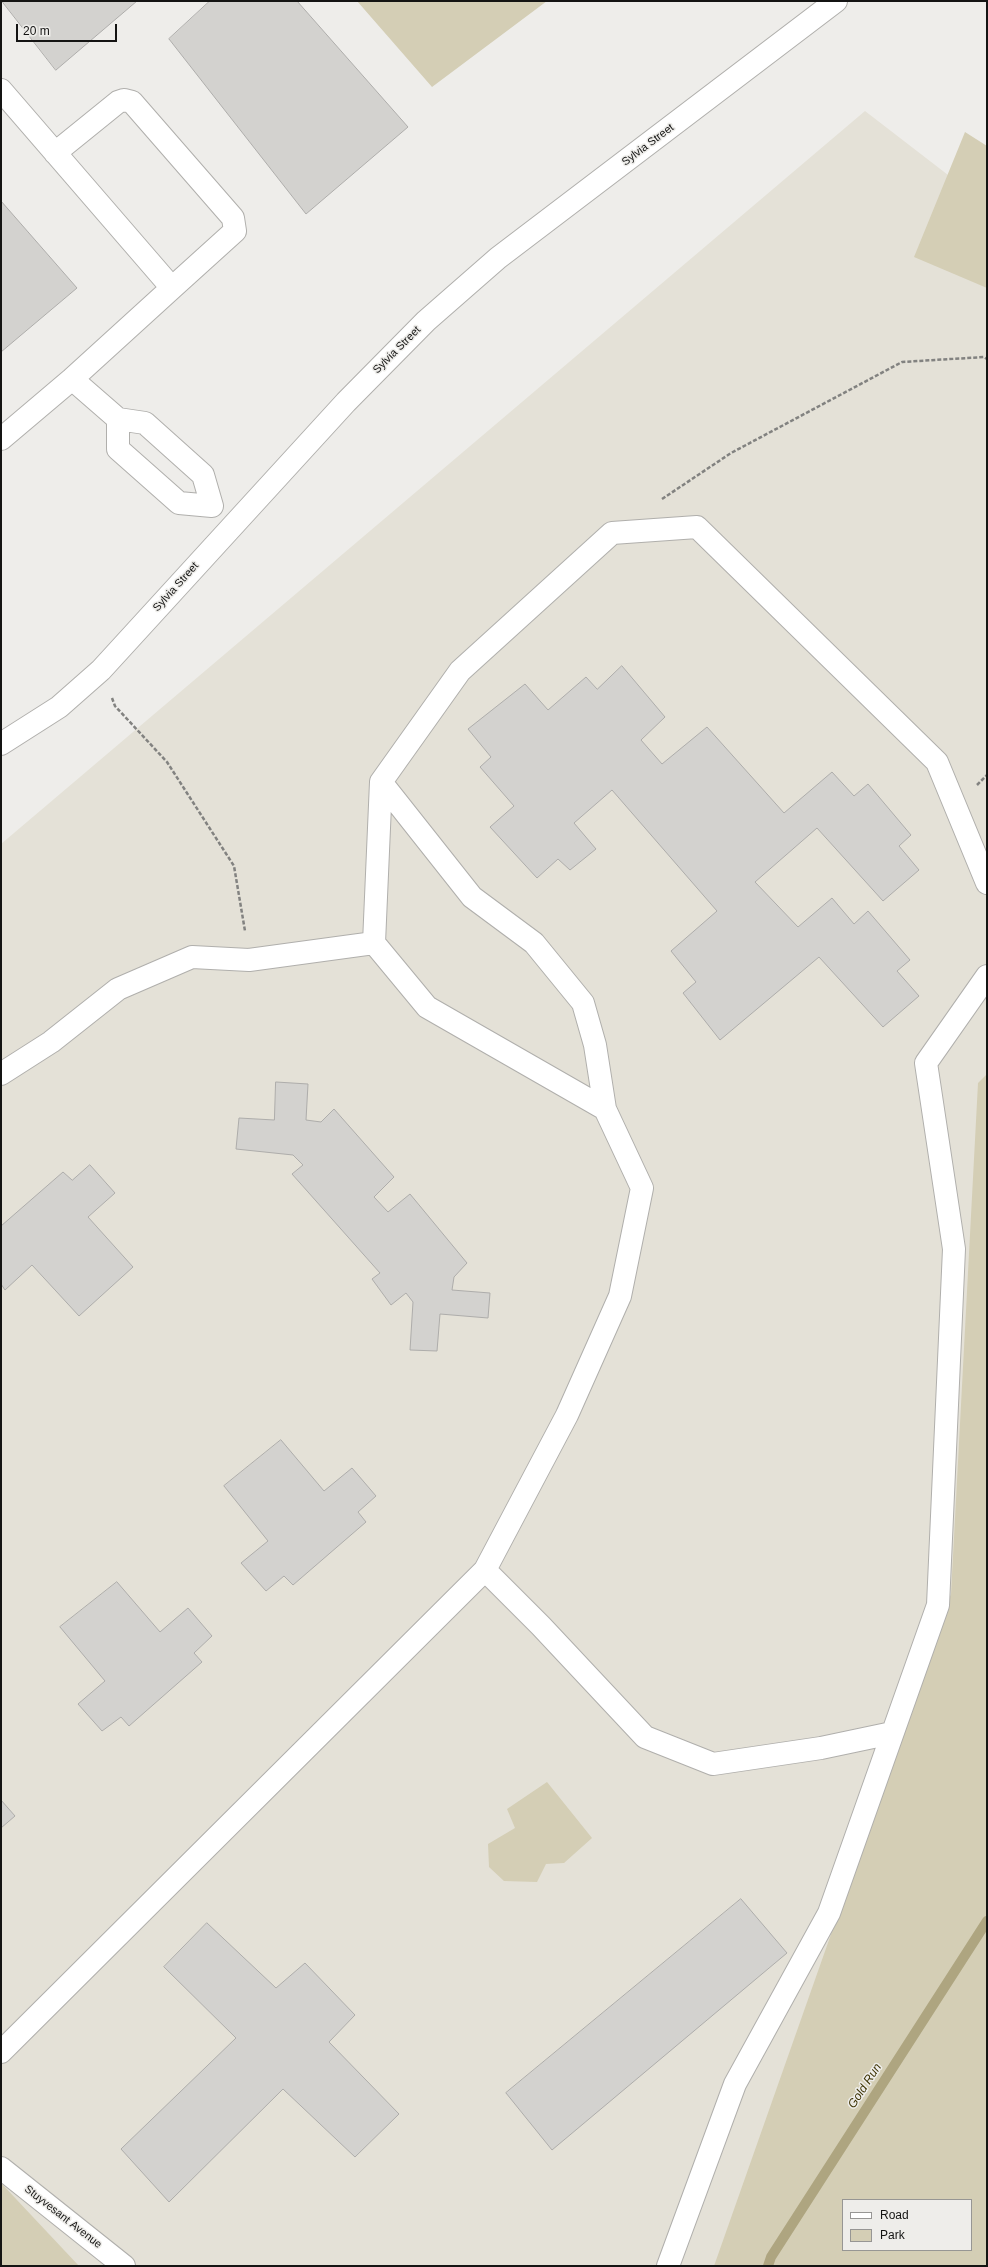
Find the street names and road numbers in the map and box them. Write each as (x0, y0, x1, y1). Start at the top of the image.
street label: Sylvia Street (619, 121, 677, 169)
street label: Sylvia Street (371, 324, 423, 376)
street label: Sylvia Street (150, 560, 202, 614)
street label: Stuyvesant Avenue (22, 2183, 104, 2251)

